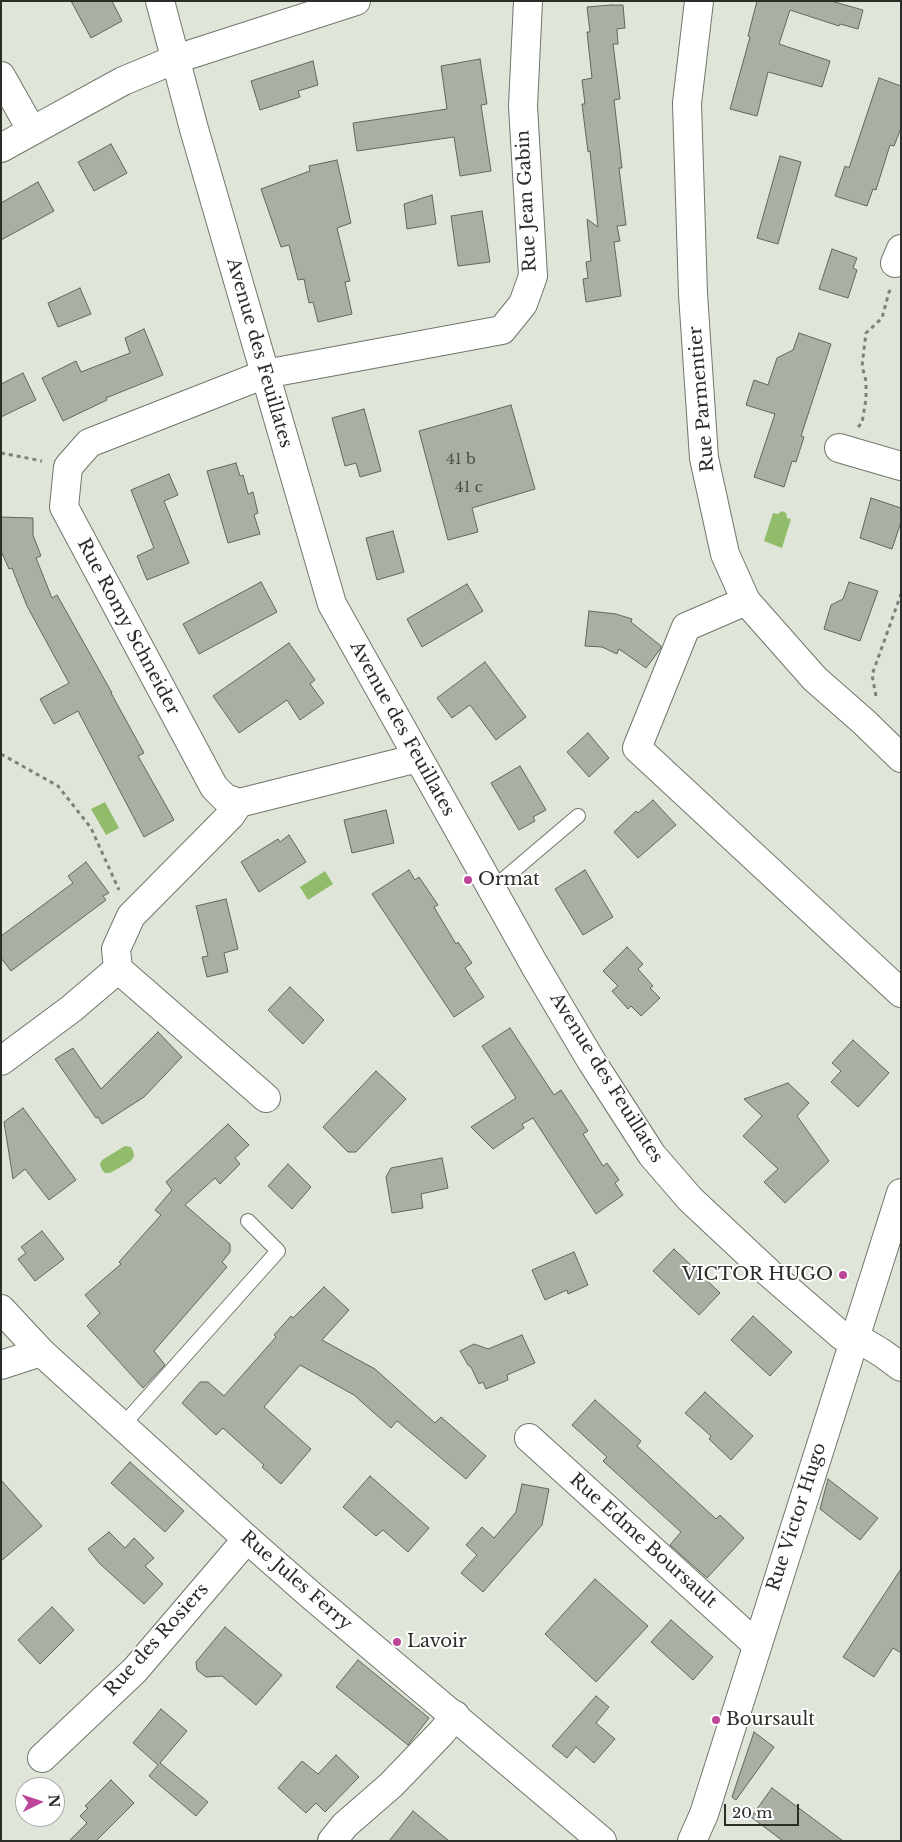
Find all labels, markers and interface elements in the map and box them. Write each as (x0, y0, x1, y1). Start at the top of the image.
street label: Rue Jean Gabin (512, 129, 542, 273)
street label: Avenue des Feuillates (222, 256, 296, 450)
street label: Rue Parmentier (685, 325, 719, 473)
house number: 41 b (446, 451, 476, 469)
house number: 41 c (455, 479, 483, 497)
street label: Rue Romy Schneider (72, 535, 184, 719)
street label: Avenue des Feuillates (345, 638, 459, 820)
place label: Ormat (478, 869, 540, 891)
marker: Ormat (462, 874, 474, 886)
street label: Avenue des Feuillates (545, 989, 667, 1167)
place label: VICTOR HUGO (682, 1264, 833, 1286)
marker: VICTOR HUGO (837, 1269, 849, 1281)
street label: Rue Victor Hugo (763, 1440, 831, 1594)
street label: Rue Edme Boursault (565, 1469, 721, 1613)
street label: Rue Jules Ferry (236, 1527, 356, 1635)
street label: Rue des Rosiers (101, 1579, 213, 1701)
place label: Lavoir (407, 1631, 467, 1653)
marker: Lavoir (391, 1636, 403, 1648)
place label: Boursault (726, 1709, 815, 1731)
marker: Boursault (710, 1714, 722, 1726)
north arrow (15, 1777, 65, 1827)
text: N (45, 1794, 63, 1808)
scale bar (727, 1794, 802, 1826)
text: 20 m (732, 1803, 772, 1822)

